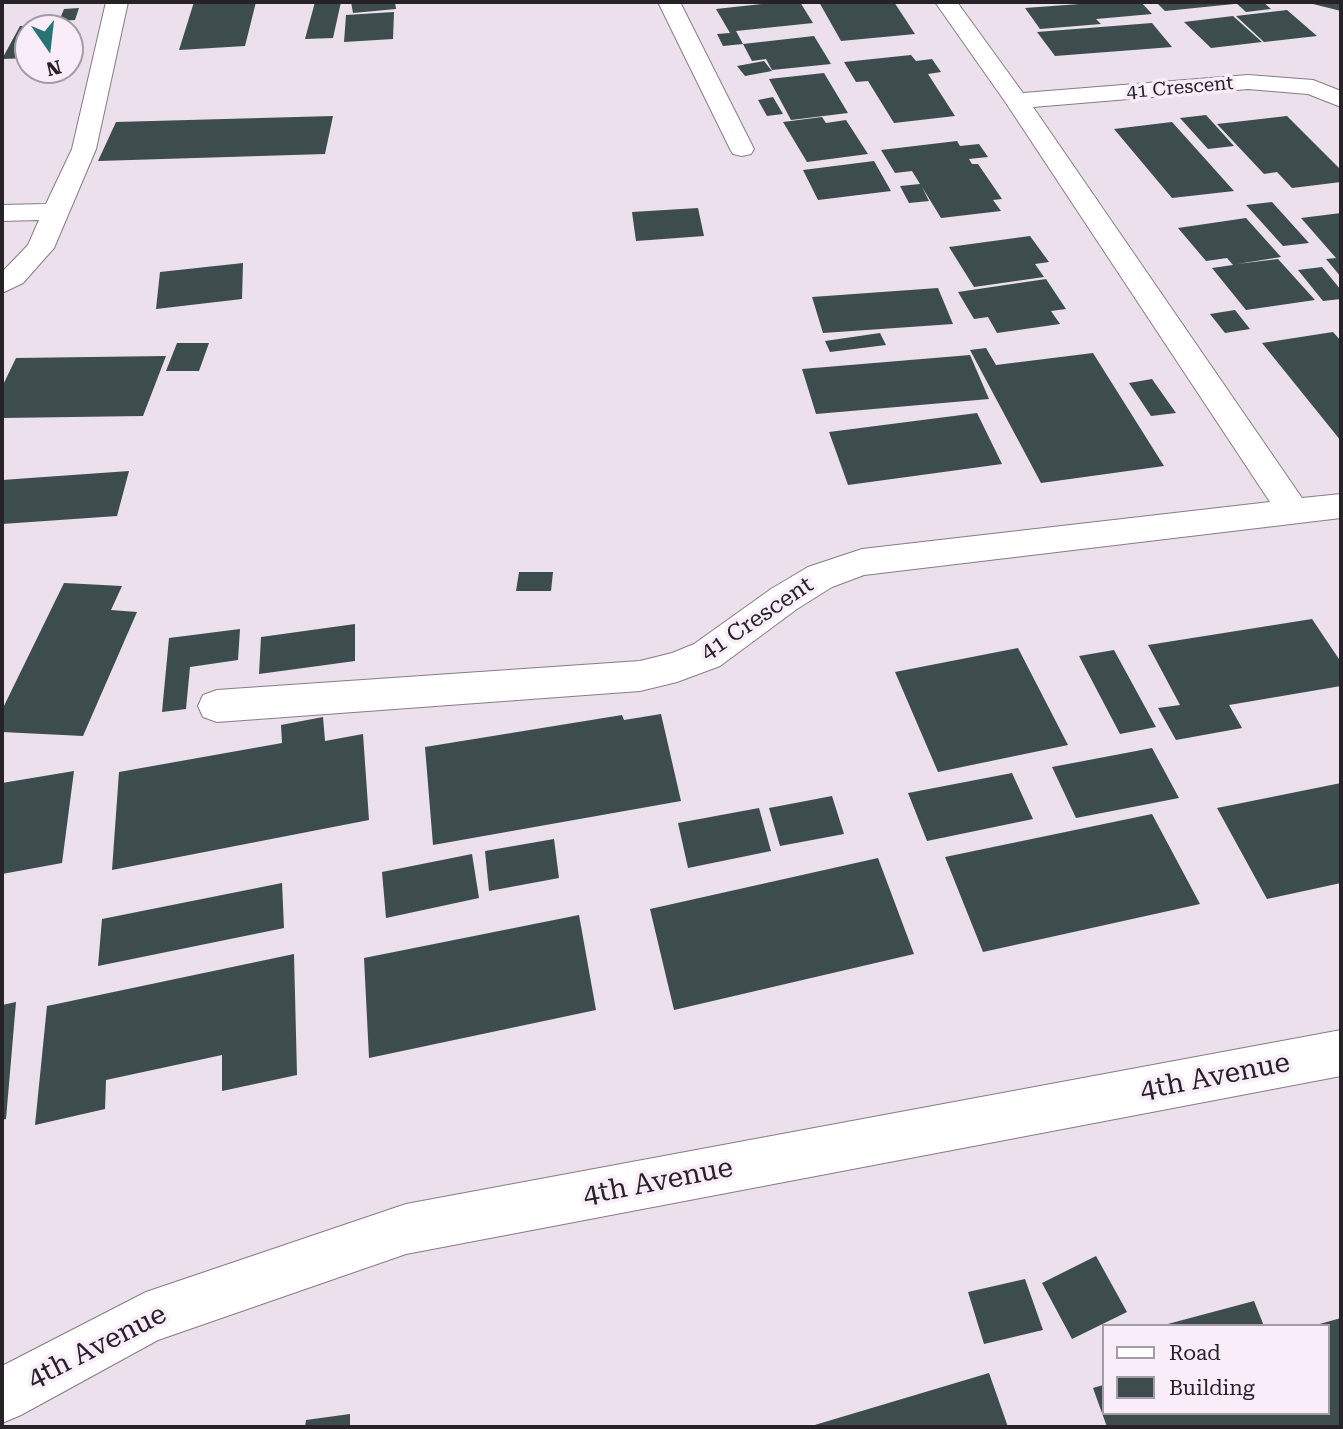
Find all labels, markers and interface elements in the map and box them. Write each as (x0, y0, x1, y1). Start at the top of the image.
north arrow (14, 14, 84, 84)
text: N (44, 55, 64, 81)
street label: 41 Crescent (1126, 72, 1234, 104)
street label: 41 Crescent (696, 571, 818, 667)
street label: 4th Avenue (1137, 1046, 1293, 1108)
street label: 4th Avenue (580, 1151, 736, 1213)
street label: 4th Avenue (22, 1298, 172, 1396)
legend (1102, 1324, 1329, 1415)
text: Road (1169, 1341, 1221, 1365)
text: Building (1169, 1376, 1255, 1400)

